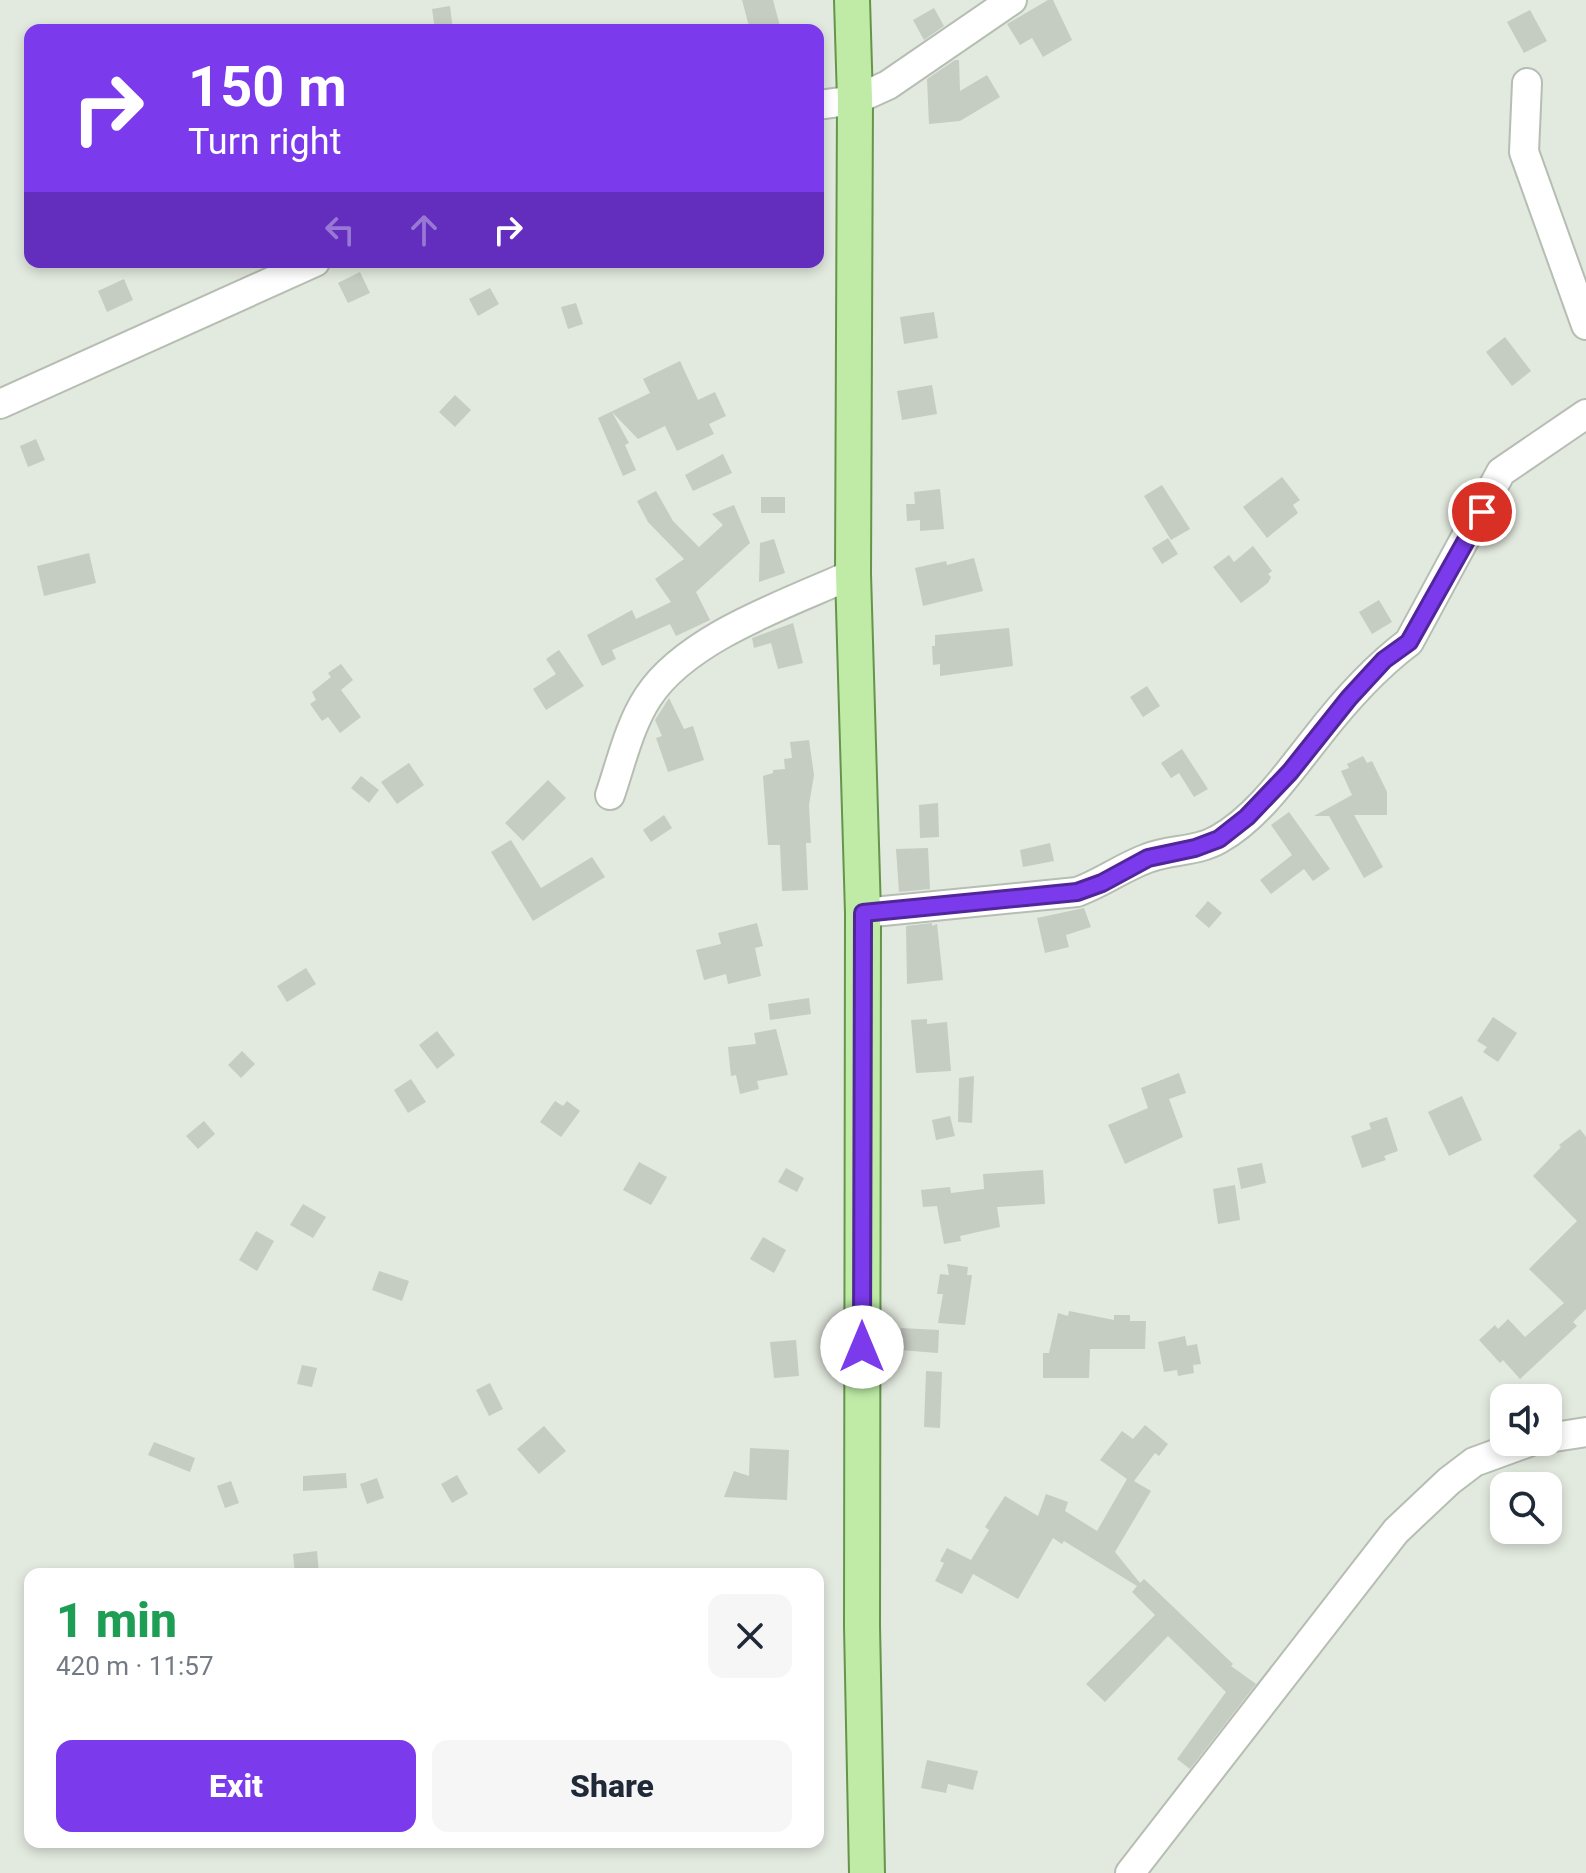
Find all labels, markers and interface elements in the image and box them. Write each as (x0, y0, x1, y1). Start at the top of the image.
text: 150 m (188, 54, 347, 120)
icon: right (56, 56, 160, 160)
text: Turn right (188, 121, 341, 163)
icon: left (318, 208, 362, 252)
icon: ahead (402, 208, 446, 252)
icon: right (486, 208, 530, 252)
pin (1448, 478, 1516, 546)
icon: arrive (1460, 490, 1504, 534)
position arrow (820, 1305, 904, 1389)
map controls (1490, 1384, 1562, 1544)
button: sound (1490, 1384, 1562, 1456)
button: search (1490, 1472, 1562, 1544)
text: 1 min (56, 1592, 177, 1649)
button: close (708, 1594, 792, 1678)
text: 420 m · 11:57 (56, 1651, 214, 1681)
button: Exit (56, 1740, 416, 1832)
button: Share (432, 1740, 792, 1832)

